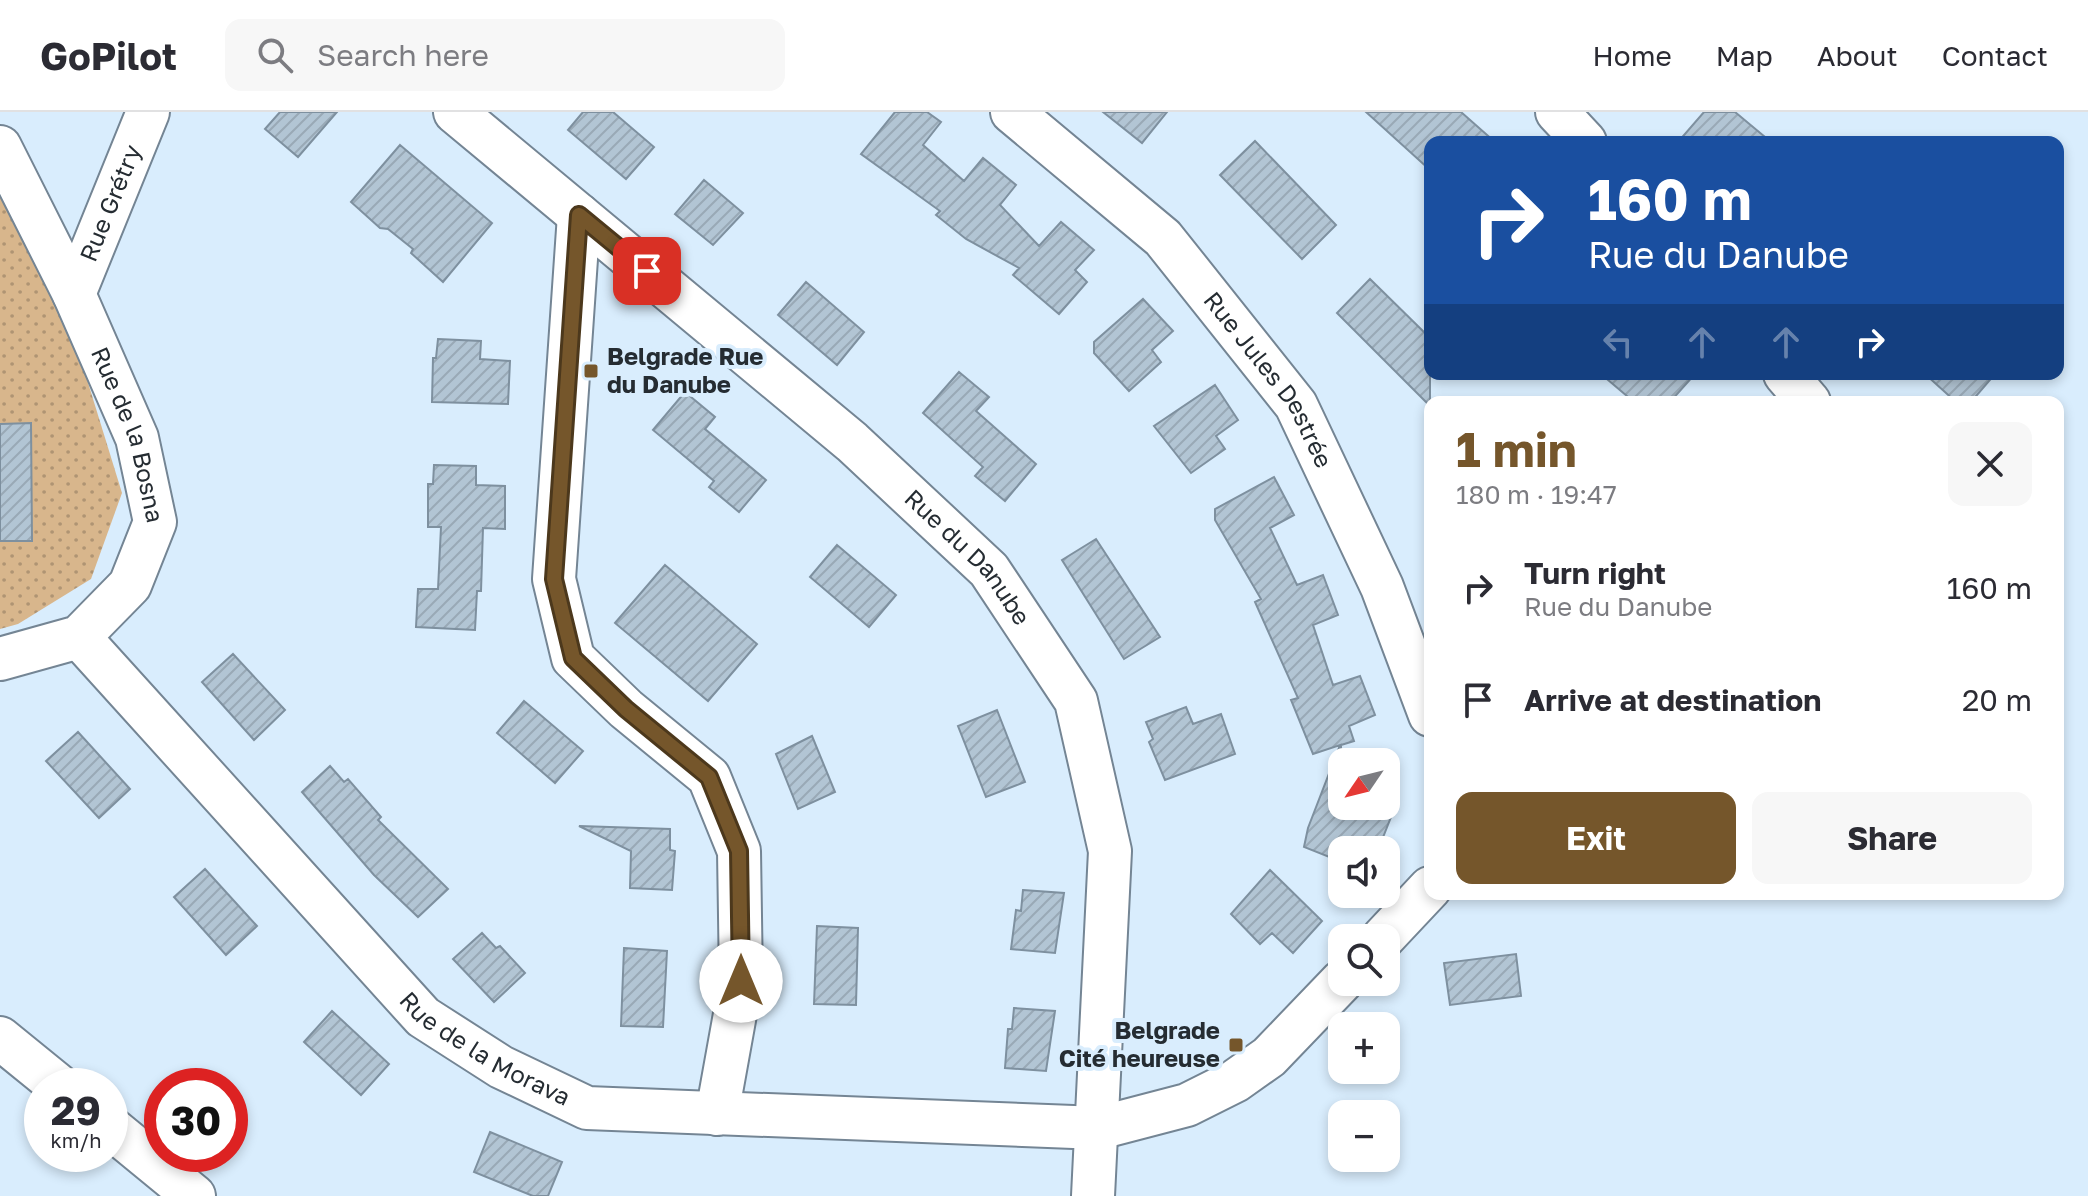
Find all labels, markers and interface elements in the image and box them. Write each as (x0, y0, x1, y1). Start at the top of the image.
search box (225, 19, 785, 91)
text: GoPilot (40, 33, 177, 78)
icon: search (253, 33, 297, 77)
text: Search here (317, 37, 489, 73)
text: Home (1593, 39, 1672, 72)
text: Map (1716, 39, 1773, 72)
text: About (1817, 39, 1898, 72)
text: Contact (1942, 39, 2048, 72)
street label: Rue Grétry (73, 140, 146, 265)
text: 160 m (1588, 165, 1752, 232)
icon: right (1456, 168, 1560, 272)
text: Rue du Danube (1588, 233, 1849, 276)
pin (613, 237, 681, 305)
icon: arrive (625, 249, 669, 293)
street label: Rue Jules Destrée (1198, 285, 1340, 472)
icon: left (1596, 320, 1640, 364)
icon: ahead (1680, 320, 1724, 364)
icon: ahead (1764, 320, 1808, 364)
icon: right (1848, 320, 1892, 364)
place label: Belgrade Rue du Danube (607, 341, 763, 398)
street label: Rue de la Bosna (86, 342, 171, 525)
marker: Belgrade Rue du Danube (582, 362, 600, 380)
text: 1 min (1456, 420, 1577, 478)
button: close (1948, 422, 2032, 506)
text: 180 m · 19:47 (1456, 479, 1617, 510)
street label: Rue du Danube (899, 483, 1037, 630)
text: Turn right (1524, 555, 1666, 591)
icon: right (1456, 566, 1500, 610)
text: 160 m (1947, 570, 2032, 606)
text: Rue du Danube (1524, 591, 1712, 622)
icon: arrive (1456, 678, 1500, 722)
text: Arrive at destination (1524, 682, 1821, 718)
text: 20 m (1962, 682, 2032, 718)
north arrow (1328, 748, 1400, 820)
map controls (1328, 748, 1400, 1172)
button: Exit (1456, 792, 1736, 884)
button: Share (1752, 792, 2032, 884)
button: sound (1328, 836, 1400, 908)
button: search (1328, 924, 1400, 996)
position arrow (699, 939, 783, 1023)
street label: Rue de la Morava (394, 985, 575, 1111)
button: + (1328, 1012, 1400, 1084)
place label: Belgrade Cité heureuse (1059, 1015, 1220, 1072)
marker: Belgrade Cité heureuse (1227, 1036, 1245, 1054)
speed limit sign: 30 (144, 1068, 248, 1172)
text: 29 (51, 1086, 101, 1134)
button: − (1328, 1100, 1400, 1172)
text: km/h (51, 1128, 101, 1152)

